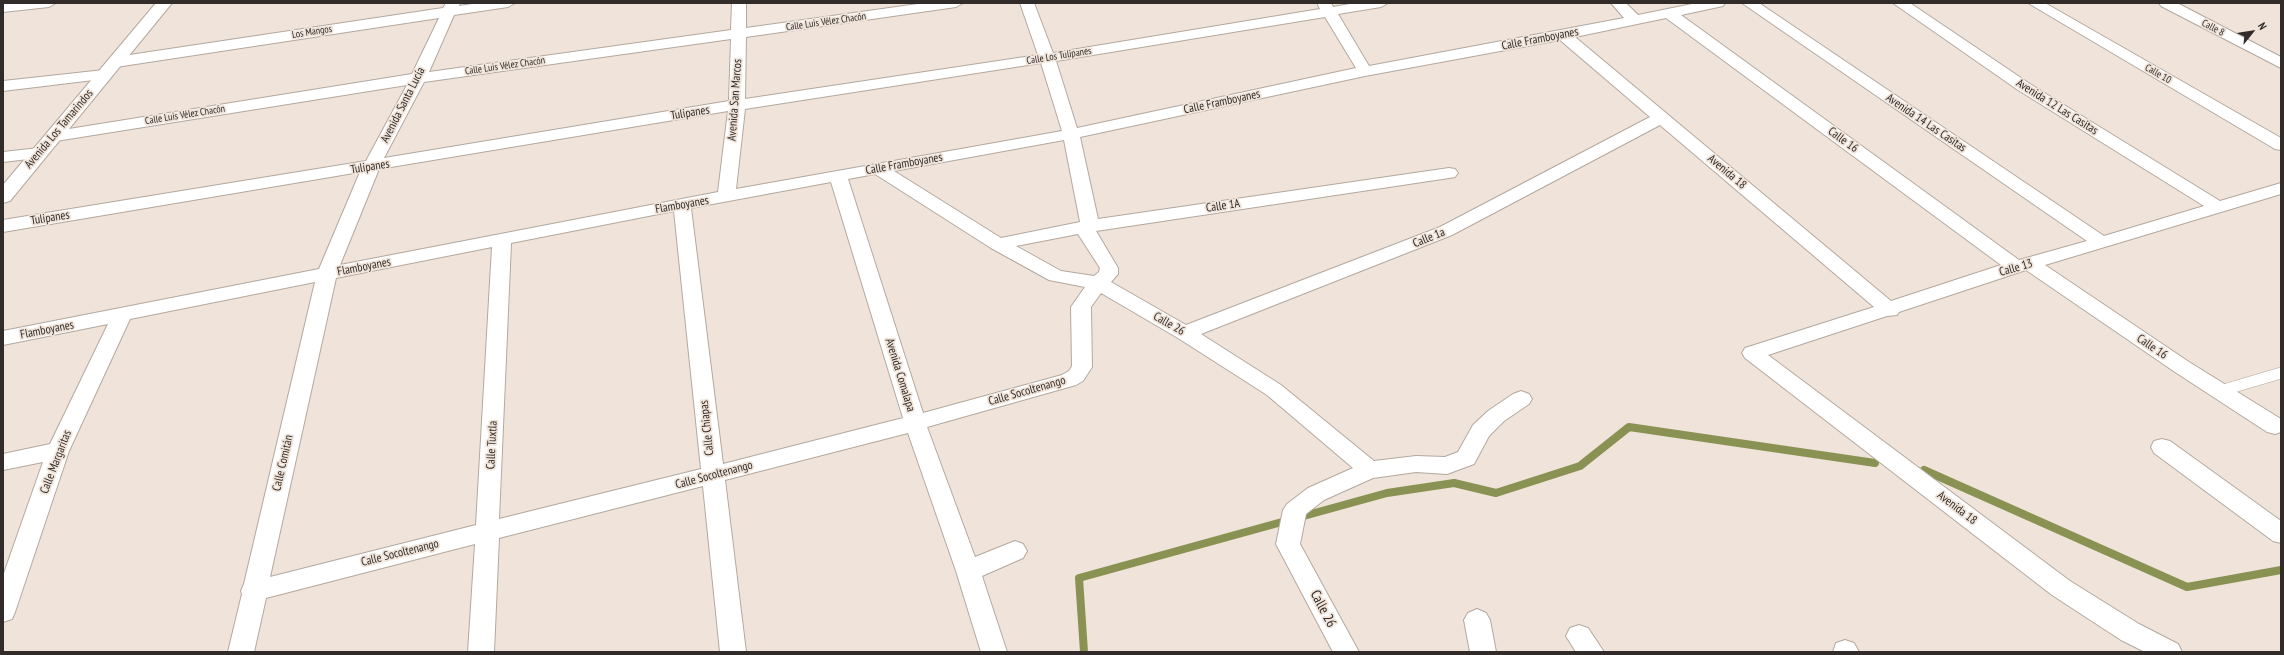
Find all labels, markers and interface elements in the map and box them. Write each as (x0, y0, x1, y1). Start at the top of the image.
street label: Calle Luis Vélez Chacón (785, 10, 867, 34)
north arrow (2232, 12, 2272, 52)
street label: Calle 8 (2200, 17, 2226, 39)
text: N (2255, 20, 2270, 32)
street label: Los Mangos (291, 23, 333, 41)
street label: Calle Framboyanes (1500, 24, 1580, 54)
street label: Calle Los Tulipanes (1026, 45, 1092, 67)
street label: Calle Luis Vélez Chacón (464, 54, 546, 78)
street label: Avenida San Marcos (725, 59, 745, 141)
street label: Calle 10 (2143, 62, 2173, 86)
street label: Avenida Santa Lucía (378, 65, 428, 145)
street label: Avenida 12 Las Casitas (2013, 76, 2101, 138)
street label: Avenida Los Tamarindos (22, 86, 96, 172)
street label: Calle Framboyanes (1182, 87, 1262, 117)
street label: Avenida 14 Las Casitas (1883, 91, 1969, 155)
street label: Calle Luis Vélez Chacón (144, 103, 226, 127)
street label: Tulipanes (669, 103, 711, 123)
street label: Calle 16 (1825, 124, 1861, 156)
street label: Calle Framboyanes (864, 150, 944, 178)
street label: Avenida 18 (1705, 152, 1749, 192)
street label: Tulipanes (349, 157, 391, 177)
street label: Flamboyanes (654, 193, 710, 217)
street label: Calle 1A (1205, 196, 1241, 216)
street label: Tulipanes (29, 208, 71, 228)
street label: Calle 1a (1411, 225, 1447, 251)
street label: Flamboyanes (336, 255, 392, 279)
street label: Calle 13 (1998, 256, 2034, 280)
street label: Calle 26 (1151, 309, 1187, 339)
street label: Flamboyanes (19, 318, 75, 342)
street label: Calle 16 (2134, 332, 2170, 362)
street label: Avenida Comalapa (882, 337, 918, 413)
street label: Calle Socoltenango (987, 373, 1067, 409)
street label: Calle Chiapas (697, 400, 717, 456)
street label: Calle Tuxtla (484, 420, 500, 470)
street label: Calle Margaritas (37, 428, 75, 496)
street label: Calle Comitán (270, 433, 296, 493)
street label: Calle Socoltenango (674, 458, 754, 492)
street label: Avenida 18 (1934, 488, 1980, 528)
street label: Calle Socoltenango (360, 536, 440, 570)
street label: Calle 26 (1306, 588, 1340, 630)

